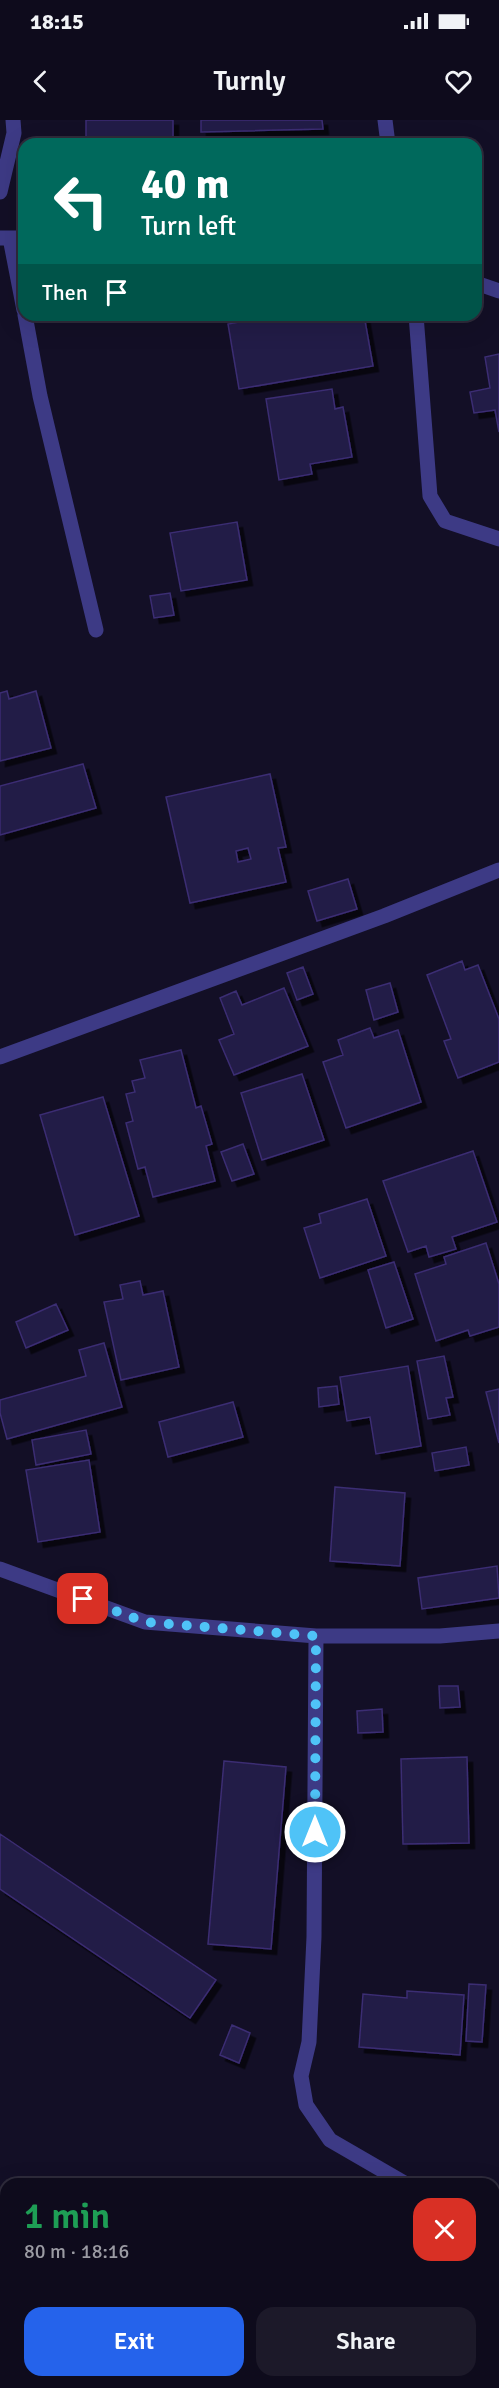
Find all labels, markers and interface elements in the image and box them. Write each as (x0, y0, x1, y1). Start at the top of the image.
text: 18:15 (30, 8, 84, 35)
icon: back (24, 65, 57, 98)
text: Turnly (213, 65, 286, 98)
icon: heart (442, 65, 475, 98)
text: 40 m (141, 159, 230, 210)
icon: left (42, 162, 120, 240)
text: Turn left (141, 210, 236, 243)
icon: arrive (100, 276, 133, 309)
text: Then (42, 279, 88, 306)
pin (57, 1573, 108, 1624)
icon: arrive (66, 1582, 99, 1615)
position arrow (283, 1800, 347, 1864)
text: 1 min (24, 2194, 110, 2239)
button: close (413, 2198, 476, 2261)
text: 80 m · 18:16 (24, 2239, 129, 2264)
button: Exit (24, 2307, 244, 2376)
button: Share (256, 2307, 476, 2376)

